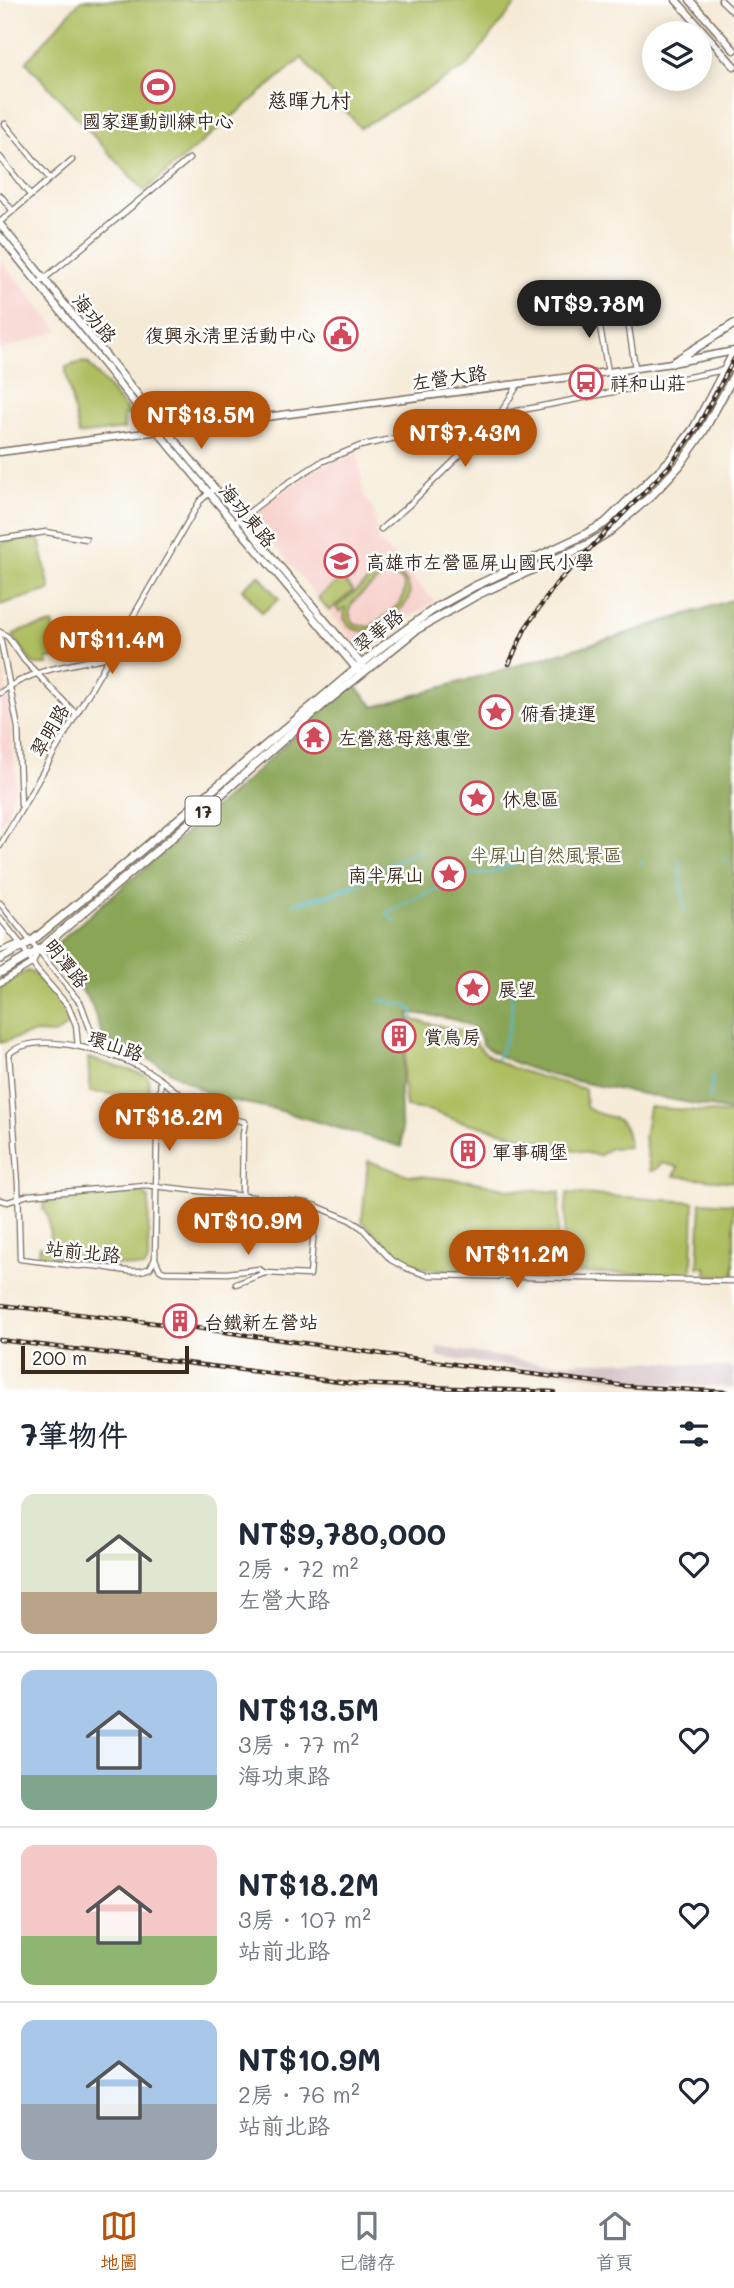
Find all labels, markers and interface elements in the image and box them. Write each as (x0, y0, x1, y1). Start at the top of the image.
map controls (642, 21, 712, 91)
button: layers (642, 21, 712, 91)
sports icon: 國家運動訓練中心 (139, 68, 177, 106)
district label: 慈暉九村 (267, 86, 351, 113)
place label: 國家運動訓練中心 (82, 108, 234, 133)
pin: NT$9.78M (517, 280, 661, 340)
street label: 海功路 (67, 288, 123, 348)
text: NT$9.78M (533, 288, 645, 318)
public building icon: 復興永清里活動中心 (322, 315, 360, 353)
place label: 復興永清里活動中心 (145, 322, 316, 347)
street label: 左營大路 (410, 359, 488, 395)
bus stop icon: 祥和山莊 (567, 363, 605, 401)
place label: 祥和山莊 (610, 370, 686, 395)
pin: NT$13.5M (129, 392, 273, 451)
text: NT$13.5M (147, 399, 255, 429)
pin: NT$7.43M (393, 410, 537, 469)
text: NT$7.43M (409, 417, 521, 447)
street label: 海功東路 (214, 478, 282, 552)
school or university icon: 高雄市左營區屏山國民小學 (322, 542, 360, 580)
place label: 高雄市左營區屏山國民小學 (366, 549, 594, 574)
street label: 翠華路 (348, 603, 408, 657)
pin: NT$11.4M (40, 616, 184, 676)
text: NT$11.4M (59, 624, 165, 654)
place icon: 俯看捷運 (477, 693, 515, 731)
street label: 翠明路 (24, 699, 74, 761)
place label: 俯看捷運 (520, 700, 596, 725)
temple icon: 左營慈母慈惠堂 (295, 718, 333, 756)
place label: 左營慈母慈惠堂 (338, 725, 471, 750)
place icon: 休息區 (458, 779, 496, 817)
place label: 休息區 (502, 786, 559, 811)
road number: 17 (186, 796, 220, 826)
park label: 半屏山自然風景區 (470, 842, 622, 867)
place icon: 南半屏山 (430, 855, 468, 893)
place label: 南半屏山 (348, 862, 424, 887)
street label: 明潭路 (39, 933, 95, 993)
place icon: 展望 (454, 969, 492, 1007)
place label: 展望 (498, 976, 536, 1001)
building icon: 賞鳥房 (380, 1017, 418, 1055)
street label: 環山路 (85, 1024, 147, 1066)
place label: 賞鳥房 (424, 1024, 481, 1049)
pin: NT$18.2M (97, 1094, 241, 1153)
text: NT$18.2M (115, 1101, 223, 1131)
building icon: 軍事碉堡 (449, 1132, 487, 1170)
place label: 軍事碉堡 (492, 1139, 568, 1164)
pin: NT$10.9M (176, 1198, 320, 1257)
text: NT$10.9M (193, 1205, 303, 1235)
pin: NT$11.2M (445, 1230, 589, 1290)
street label: 站前北路 (44, 1235, 122, 1267)
text: NT$11.2M (465, 1238, 569, 1268)
building icon: 台鐵新左營站 (161, 1302, 199, 1340)
place label: 台鐵新左營站 (204, 1309, 318, 1334)
scale bar (21, 1343, 189, 1375)
text: 200 m (32, 1345, 87, 1370)
text: 7筆物件 (21, 1414, 128, 1454)
icon: filters (675, 1415, 713, 1453)
text: NT$9,780,000 (238, 1513, 446, 1553)
icon: home (77, 1522, 161, 1606)
icon: heart (675, 1545, 713, 1583)
text: 2房 · 72 m² (238, 1553, 359, 1583)
text: 左營大路 (238, 1584, 330, 1614)
text: NT$13.5M (238, 1689, 379, 1729)
icon: home (77, 1698, 161, 1782)
icon: heart (675, 1721, 713, 1759)
text: 3房 · 77 m² (238, 1729, 359, 1759)
text: 海功東路 (238, 1760, 330, 1790)
text: NT$18.2M (238, 1864, 379, 1904)
icon: home (77, 1873, 161, 1957)
icon: heart (675, 1896, 713, 1934)
text: 3房 · 107 m² (238, 1904, 371, 1934)
text: 站前北路 (238, 1935, 330, 1965)
text: NT$10.9M (238, 2039, 381, 2079)
icon: home (77, 2048, 161, 2132)
icon: heart (675, 2071, 713, 2109)
text: 2房 · 76 m² (238, 2079, 360, 2109)
text: 站前北路 (238, 2110, 330, 2140)
tab: 地圖 (100, 2207, 138, 2274)
tab: 已儲存 (338, 2207, 396, 2274)
tab: 首頁 (596, 2207, 634, 2274)

